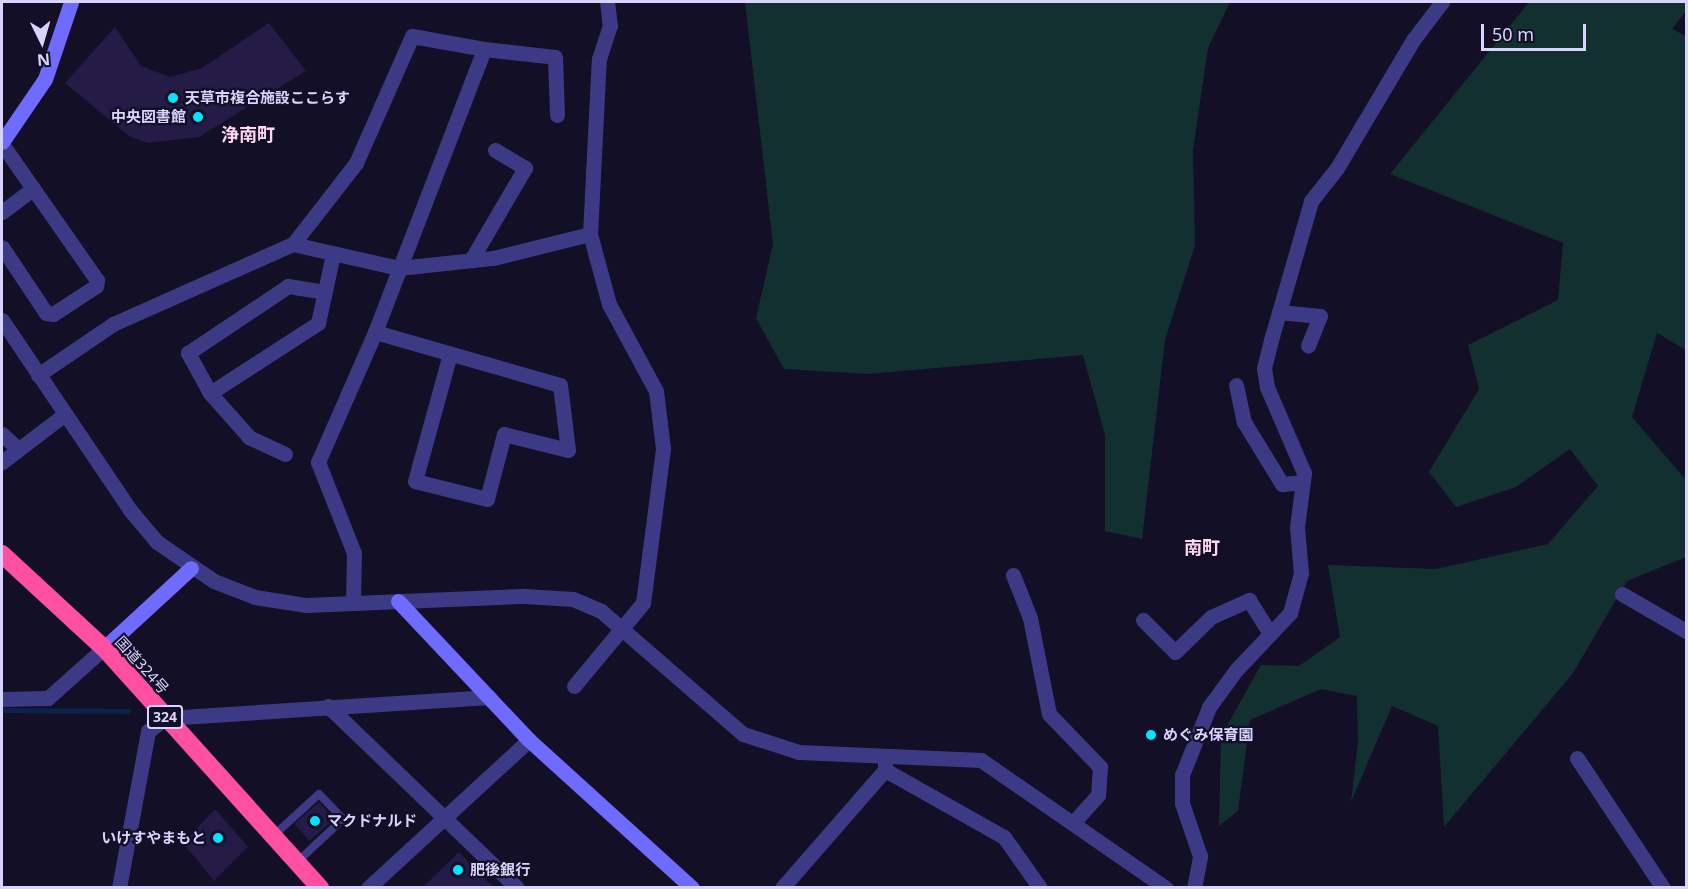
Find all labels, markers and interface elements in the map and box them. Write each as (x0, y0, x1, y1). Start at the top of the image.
north arrow (12, 12, 72, 72)
scale bar (1484, 12, 1589, 50)
text: 50 m (1492, 22, 1534, 46)
text: N (36, 48, 51, 71)
place label: 天草市複合施設ここらす (185, 89, 350, 107)
marker: 天草市複合施設ここらす (166, 91, 180, 105)
place label: 中央図書館 (111, 108, 186, 126)
marker: 中央図書館 (191, 110, 205, 124)
district label: 浄南町 (221, 123, 275, 145)
district label: 南町 (1184, 536, 1220, 558)
street label: 国道324号 (112, 633, 172, 697)
road number: 324 (146, 706, 184, 728)
place label: めぐみ保育園 (1163, 726, 1253, 744)
marker: めぐみ保育園 (1144, 728, 1158, 742)
place label: マクドナルド (327, 812, 417, 830)
marker: マクドナルド (308, 814, 322, 828)
place label: いけすやまもと (101, 829, 206, 847)
marker: いけすやまもと (211, 831, 225, 845)
place label: 肥後銀行 (470, 861, 530, 879)
marker: 肥後銀行 (451, 863, 465, 877)

